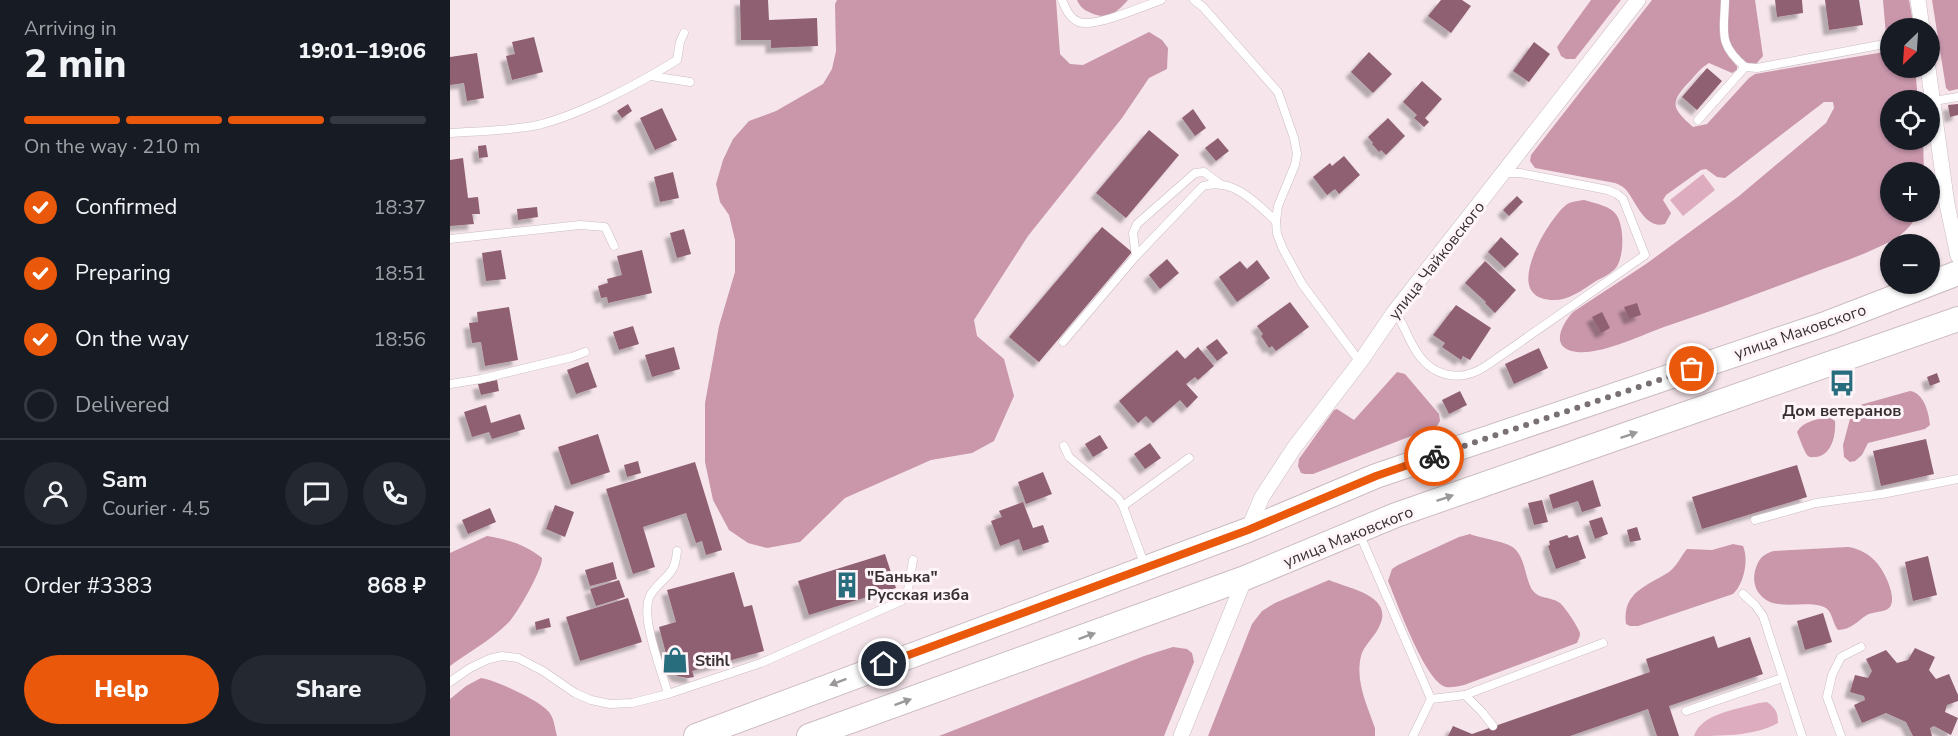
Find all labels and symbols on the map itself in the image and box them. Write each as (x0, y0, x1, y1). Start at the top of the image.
north arrow (1880, 18, 1940, 78)
street label: улица Чайковского (1384, 197, 1490, 324)
street label: улица Маковского (1731, 299, 1869, 365)
pin (1666, 343, 1717, 394)
bus stop icon: Дом ветеранов (1827, 368, 1857, 398)
place label: Дом ветеранов (1783, 400, 1901, 422)
courier (1404, 426, 1464, 486)
one-way arrow (1620, 429, 1638, 439)
one-way arrow (1436, 493, 1454, 503)
street label: улица Маковского (1280, 501, 1417, 573)
place label: "Банька" Русская изба (867, 566, 969, 606)
building icon: "Банька" Русская изба (832, 570, 862, 600)
one-way arrow (1078, 630, 1096, 640)
pin (858, 638, 909, 689)
shop icon: Stihl (660, 645, 690, 675)
place label: Stihl (695, 650, 730, 672)
one-way arrow (829, 677, 847, 687)
one-way arrow (894, 696, 912, 706)

